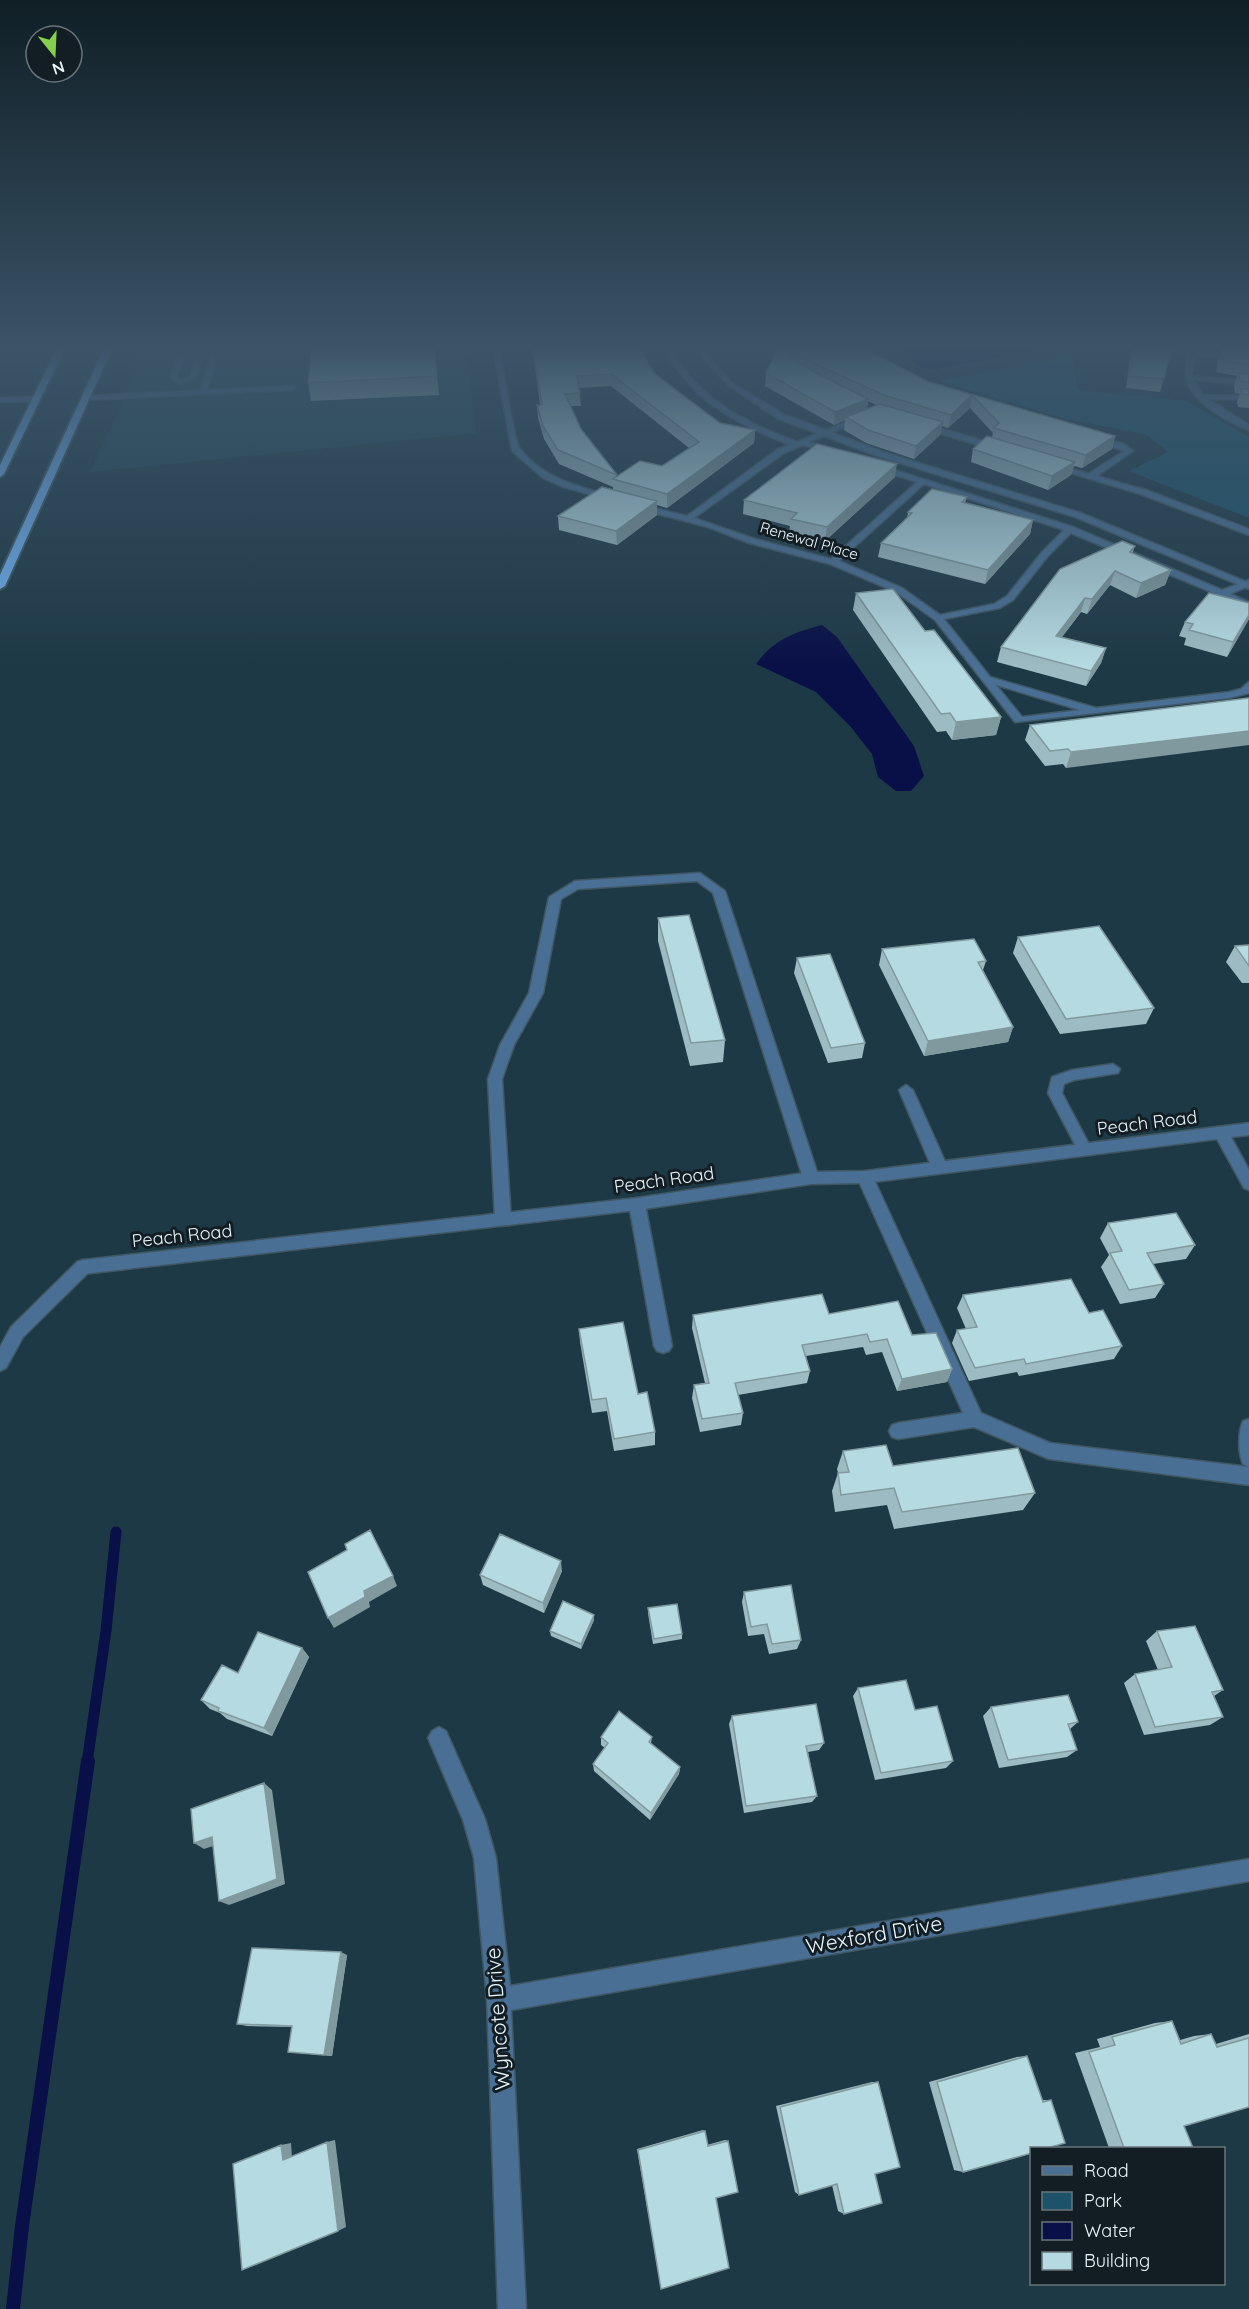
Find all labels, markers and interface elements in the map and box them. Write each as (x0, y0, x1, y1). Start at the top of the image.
north arrow (24, 24, 84, 84)
text: N (50, 57, 67, 80)
street label: Renewal Place (758, 517, 860, 564)
street label: Peach Road (1095, 1105, 1198, 1140)
street label: Peach Road (612, 1161, 715, 1198)
street label: Peach Road (131, 1219, 233, 1252)
street label: Wexford Drive (804, 1909, 944, 1959)
street label: Wyncote Drive (479, 1947, 515, 2091)
legend (1030, 2147, 1225, 2285)
text: Road (1084, 2159, 1129, 2182)
text: Park (1084, 2189, 1122, 2212)
text: Water (1084, 2219, 1135, 2242)
text: Building (1084, 2249, 1150, 2272)

